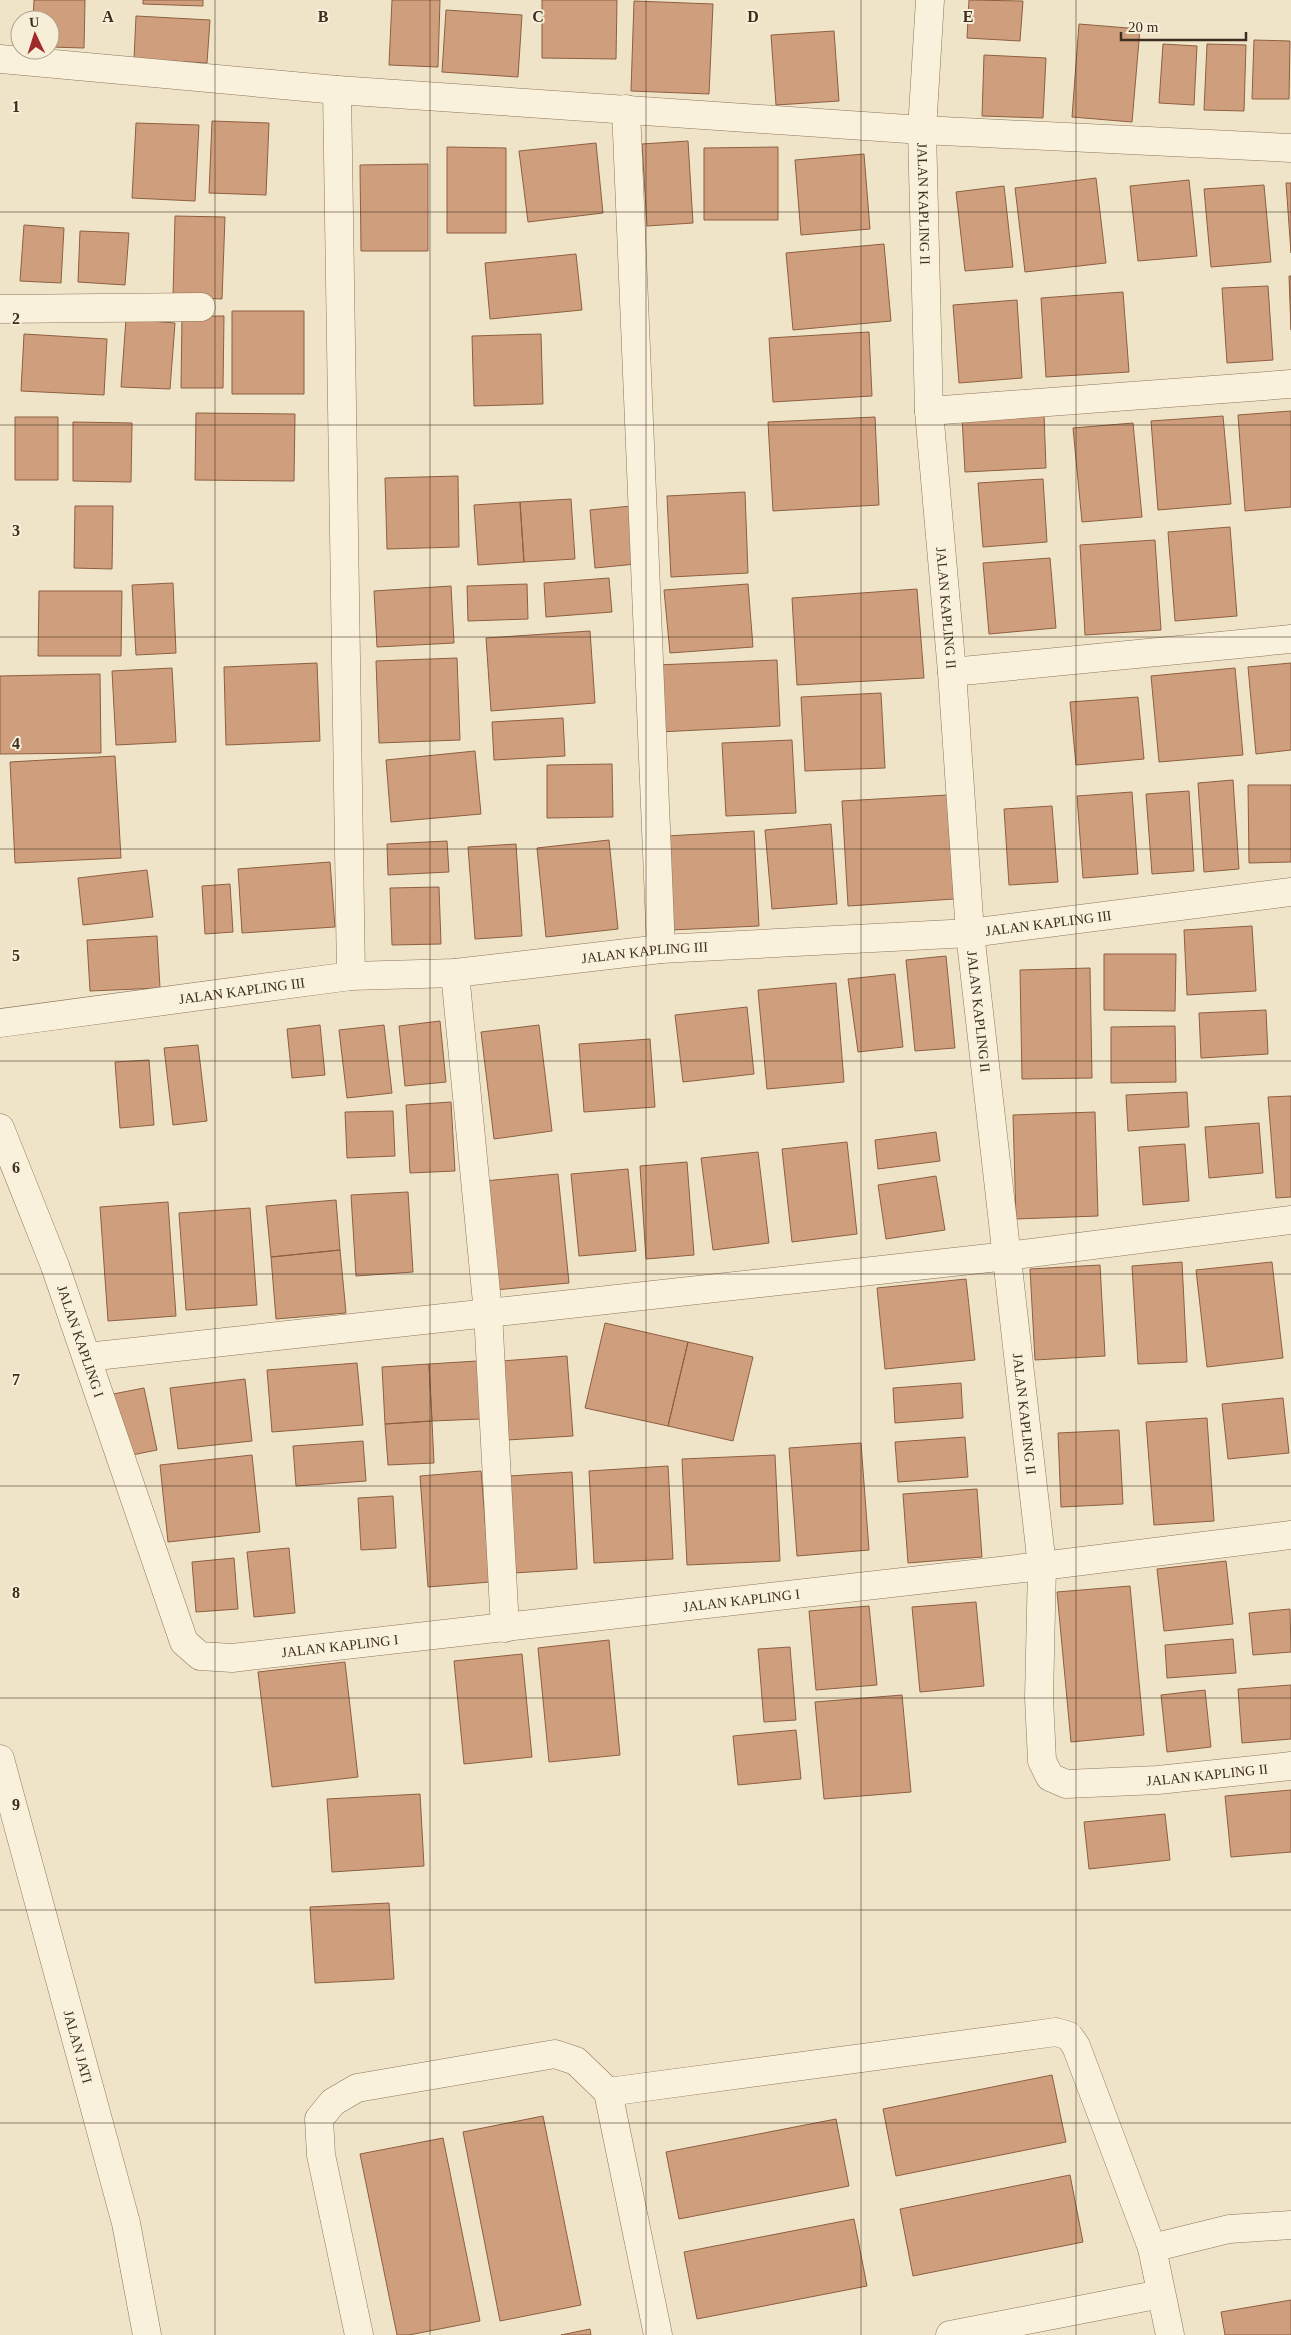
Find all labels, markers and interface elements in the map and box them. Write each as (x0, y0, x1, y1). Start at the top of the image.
text: A (102, 8, 114, 25)
text: B (318, 8, 329, 25)
text: C (532, 8, 544, 25)
text: D (747, 8, 759, 25)
text: E (963, 8, 973, 25)
north arrow (10, 10, 60, 60)
scale bar (1121, 10, 1246, 42)
text: U (29, 15, 40, 30)
text: 20 m (1128, 19, 1159, 35)
text: 1 (12, 98, 20, 115)
street label: JALAN KAPLING II (914, 142, 932, 265)
text: 2 (12, 310, 20, 327)
text: 3 (12, 522, 20, 539)
street label: JALAN KAPLING II (933, 546, 959, 670)
text: 4 (12, 735, 20, 752)
street label: JALAN KAPLING III (985, 908, 1113, 939)
street label: JALAN KAPLING III (581, 940, 709, 966)
text: 5 (12, 947, 20, 964)
street label: JALAN KAPLING II (964, 950, 993, 1074)
street label: JALAN KAPLING III (178, 975, 306, 1007)
text: 6 (12, 1159, 20, 1176)
street label: JALAN KAPLING I (54, 1283, 107, 1400)
street label: JALAN KAPLING II (1010, 1352, 1039, 1476)
text: 7 (12, 1371, 20, 1388)
text: 8 (12, 1584, 20, 1601)
street label: JALAN KAPLING I (682, 1587, 801, 1615)
street label: JALAN KAPLING I (281, 1632, 400, 1660)
street label: JALAN KAPLING II (1146, 1761, 1269, 1789)
text: 9 (12, 1796, 20, 1813)
street label: JALAN JATI (61, 2008, 95, 2085)

